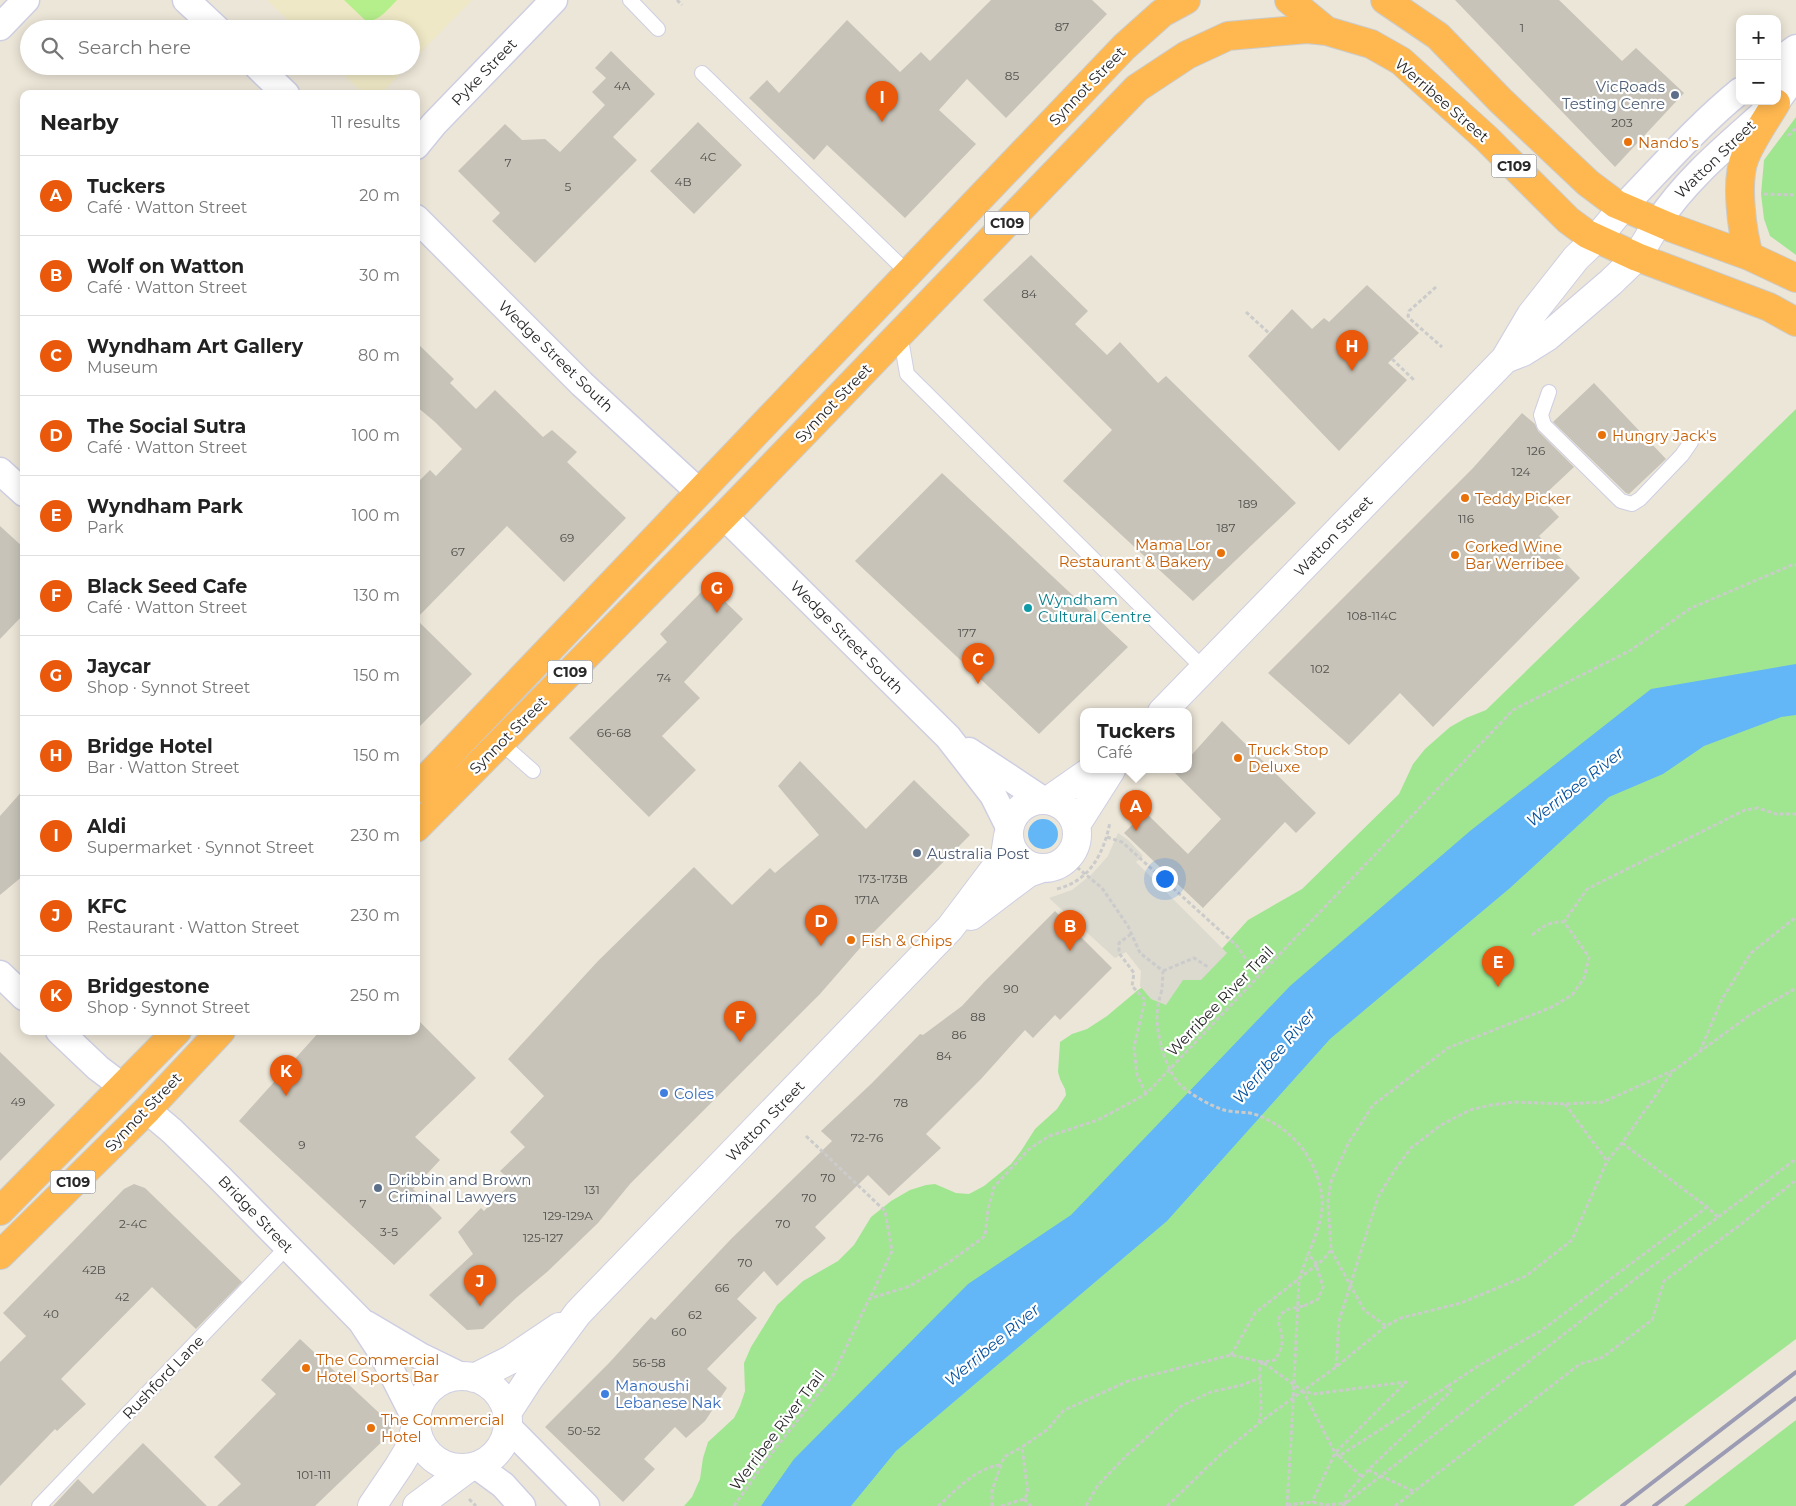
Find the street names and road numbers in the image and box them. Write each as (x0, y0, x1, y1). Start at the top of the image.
street label: Pyke Street (447, 35, 521, 109)
street label: Synnot Street (1045, 43, 1129, 129)
street label: Werribee Street (1391, 54, 1493, 146)
street label: Watton Street (1671, 116, 1759, 202)
road number: C109 (1492, 154, 1536, 178)
road number: C109 (984, 212, 1030, 234)
street label: Wedge Street South (495, 296, 617, 416)
street label: Synnot Street (791, 360, 875, 446)
street label: Watton Street (1290, 492, 1376, 580)
street label: Wedge Street South (786, 576, 908, 698)
road number: C109 (548, 660, 592, 684)
street label: Synnot Street (465, 692, 551, 778)
street label: Werribee River Trail (1163, 942, 1277, 1060)
street label: Synnot Street (101, 1069, 185, 1155)
street label: Watton Street (722, 1077, 808, 1165)
road number: C109 (50, 1170, 96, 1194)
street label: Bridge Street (214, 1171, 298, 1257)
street label: Rushford Lane (118, 1331, 208, 1423)
street label: Werribee River Trail (726, 1366, 828, 1494)

